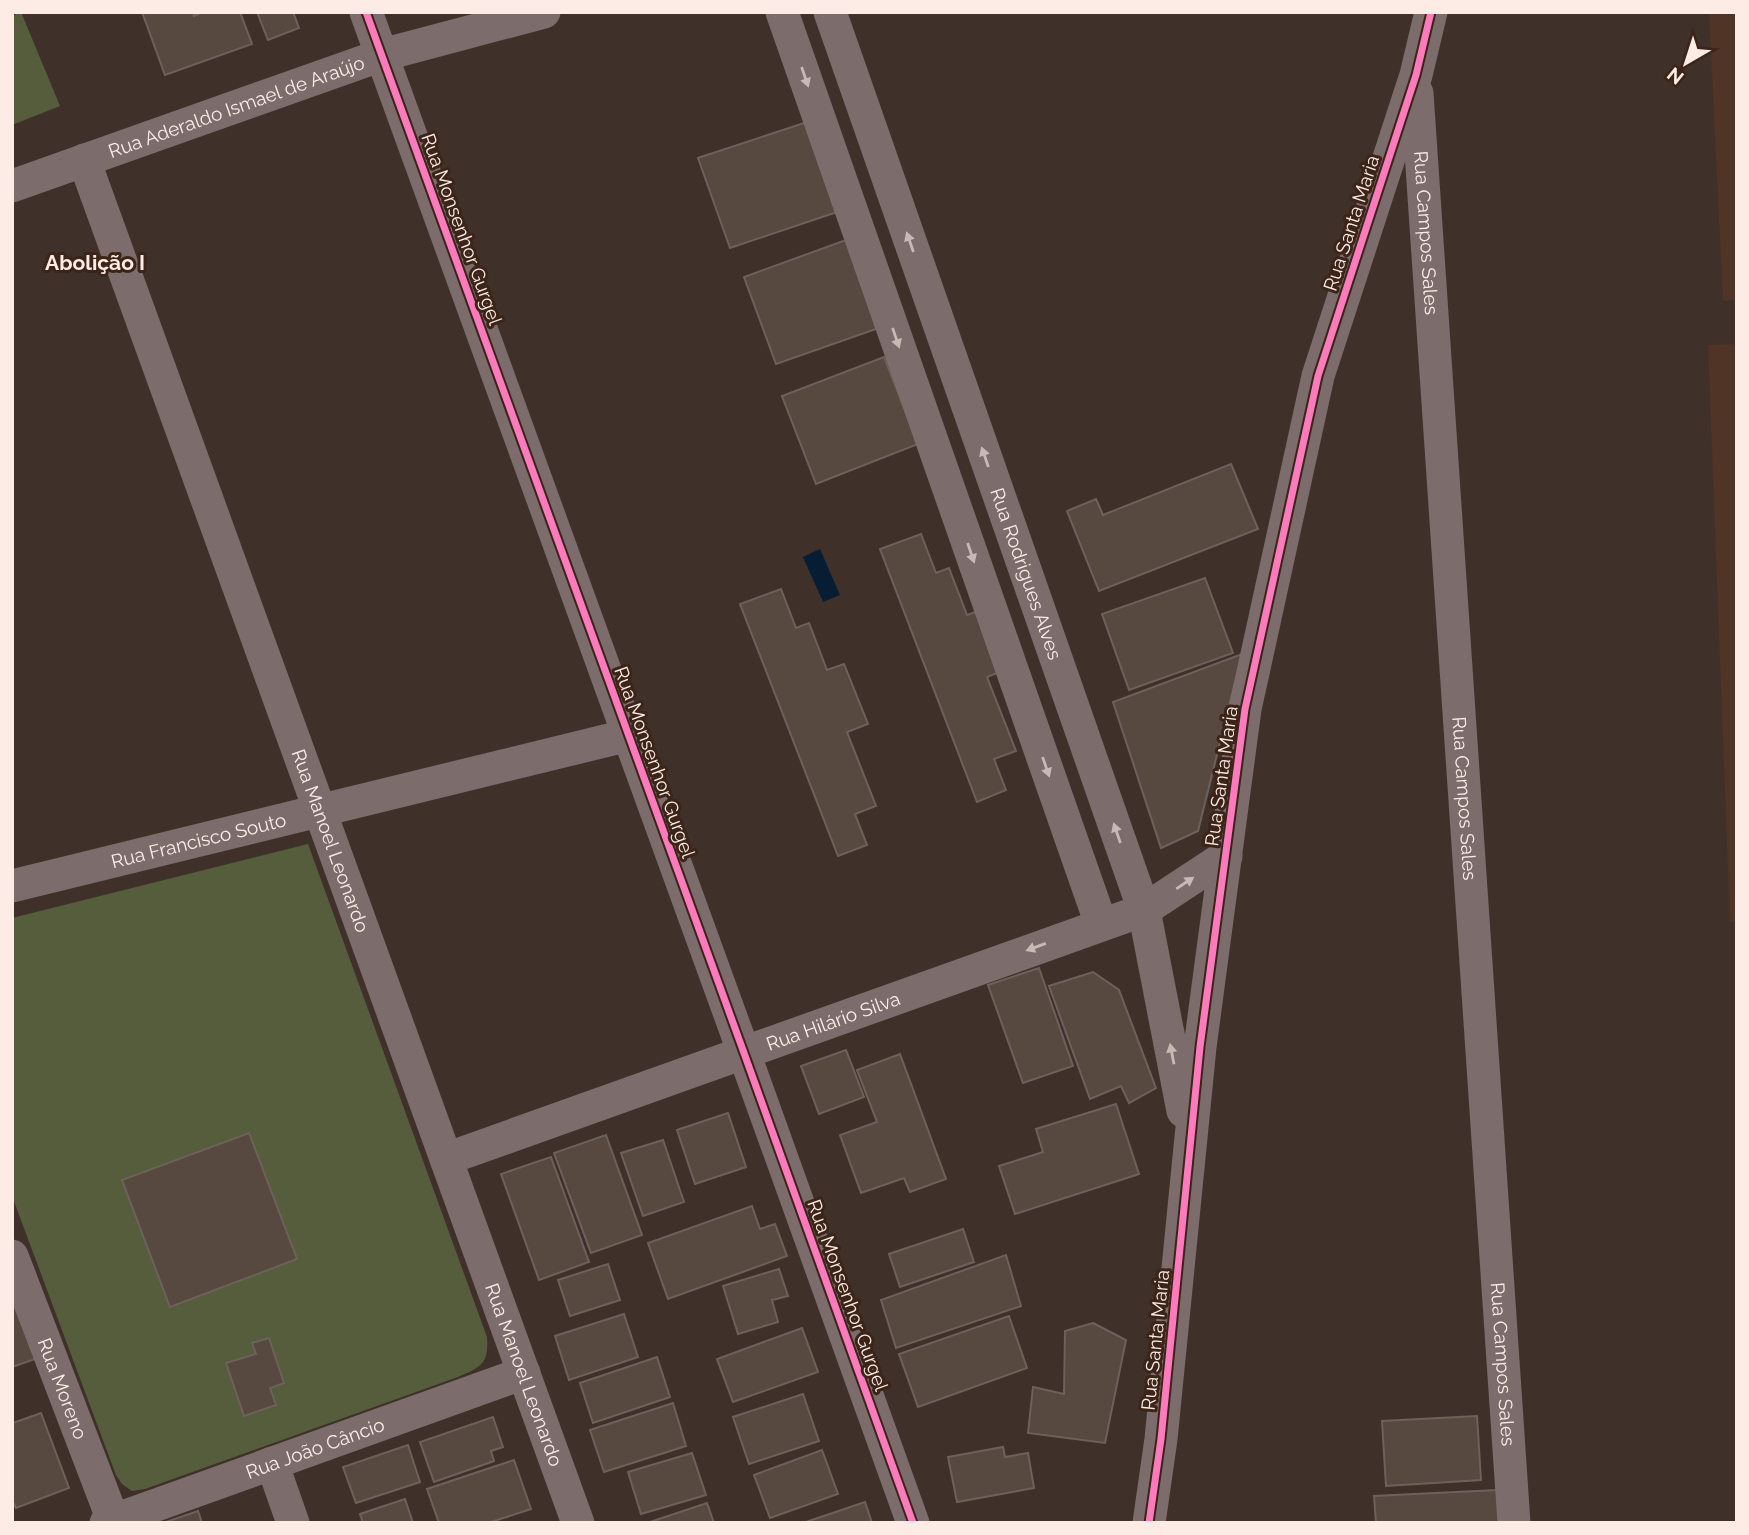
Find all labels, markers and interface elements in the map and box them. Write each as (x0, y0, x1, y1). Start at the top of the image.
north arrow (1651, 28, 1721, 98)
street label: Rua Aderaldo Ismael de Araújo (105, 51, 367, 162)
text: N (1663, 63, 1688, 89)
one-way arrow (800, 66, 811, 87)
street label: Rua Monsenhor Gurgel (417, 130, 507, 328)
street label: Rua Campos Sales (1410, 150, 1443, 315)
street label: Rua Santa Maria (1319, 152, 1383, 294)
one-way arrow (904, 231, 915, 252)
district label: Abolição I (45, 250, 145, 275)
one-way arrow (891, 327, 902, 348)
one-way arrow (979, 446, 990, 467)
street label: Rua Rodrigues Alves (986, 485, 1067, 662)
one-way arrow (966, 542, 977, 563)
street label: Rua Monsenhor Gurgel (610, 663, 700, 861)
street label: Rua Santa Maria (1200, 705, 1242, 847)
street label: Rua Campos Sales (1448, 716, 1481, 881)
street label: Rua Manoel Leonardo (287, 746, 374, 935)
one-way arrow (1041, 757, 1052, 778)
street label: Rua Francisco Souto (109, 808, 288, 872)
one-way arrow (1111, 823, 1122, 844)
one-way arrow (1175, 877, 1194, 890)
one-way arrow (1026, 942, 1047, 953)
street label: Rua Hilário Silva (763, 987, 903, 1055)
one-way arrow (1166, 1043, 1177, 1065)
street label: Rua Monsenhor Gurgel (803, 1196, 893, 1394)
street label: Rua Santa Maria (1137, 1269, 1173, 1411)
street label: Rua Manoel Leonardo (481, 1280, 567, 1469)
street label: Rua Campos Sales (1487, 1281, 1520, 1447)
street label: Rua Moreno (33, 1335, 92, 1442)
street label: Rua João Câncio (243, 1413, 387, 1483)

